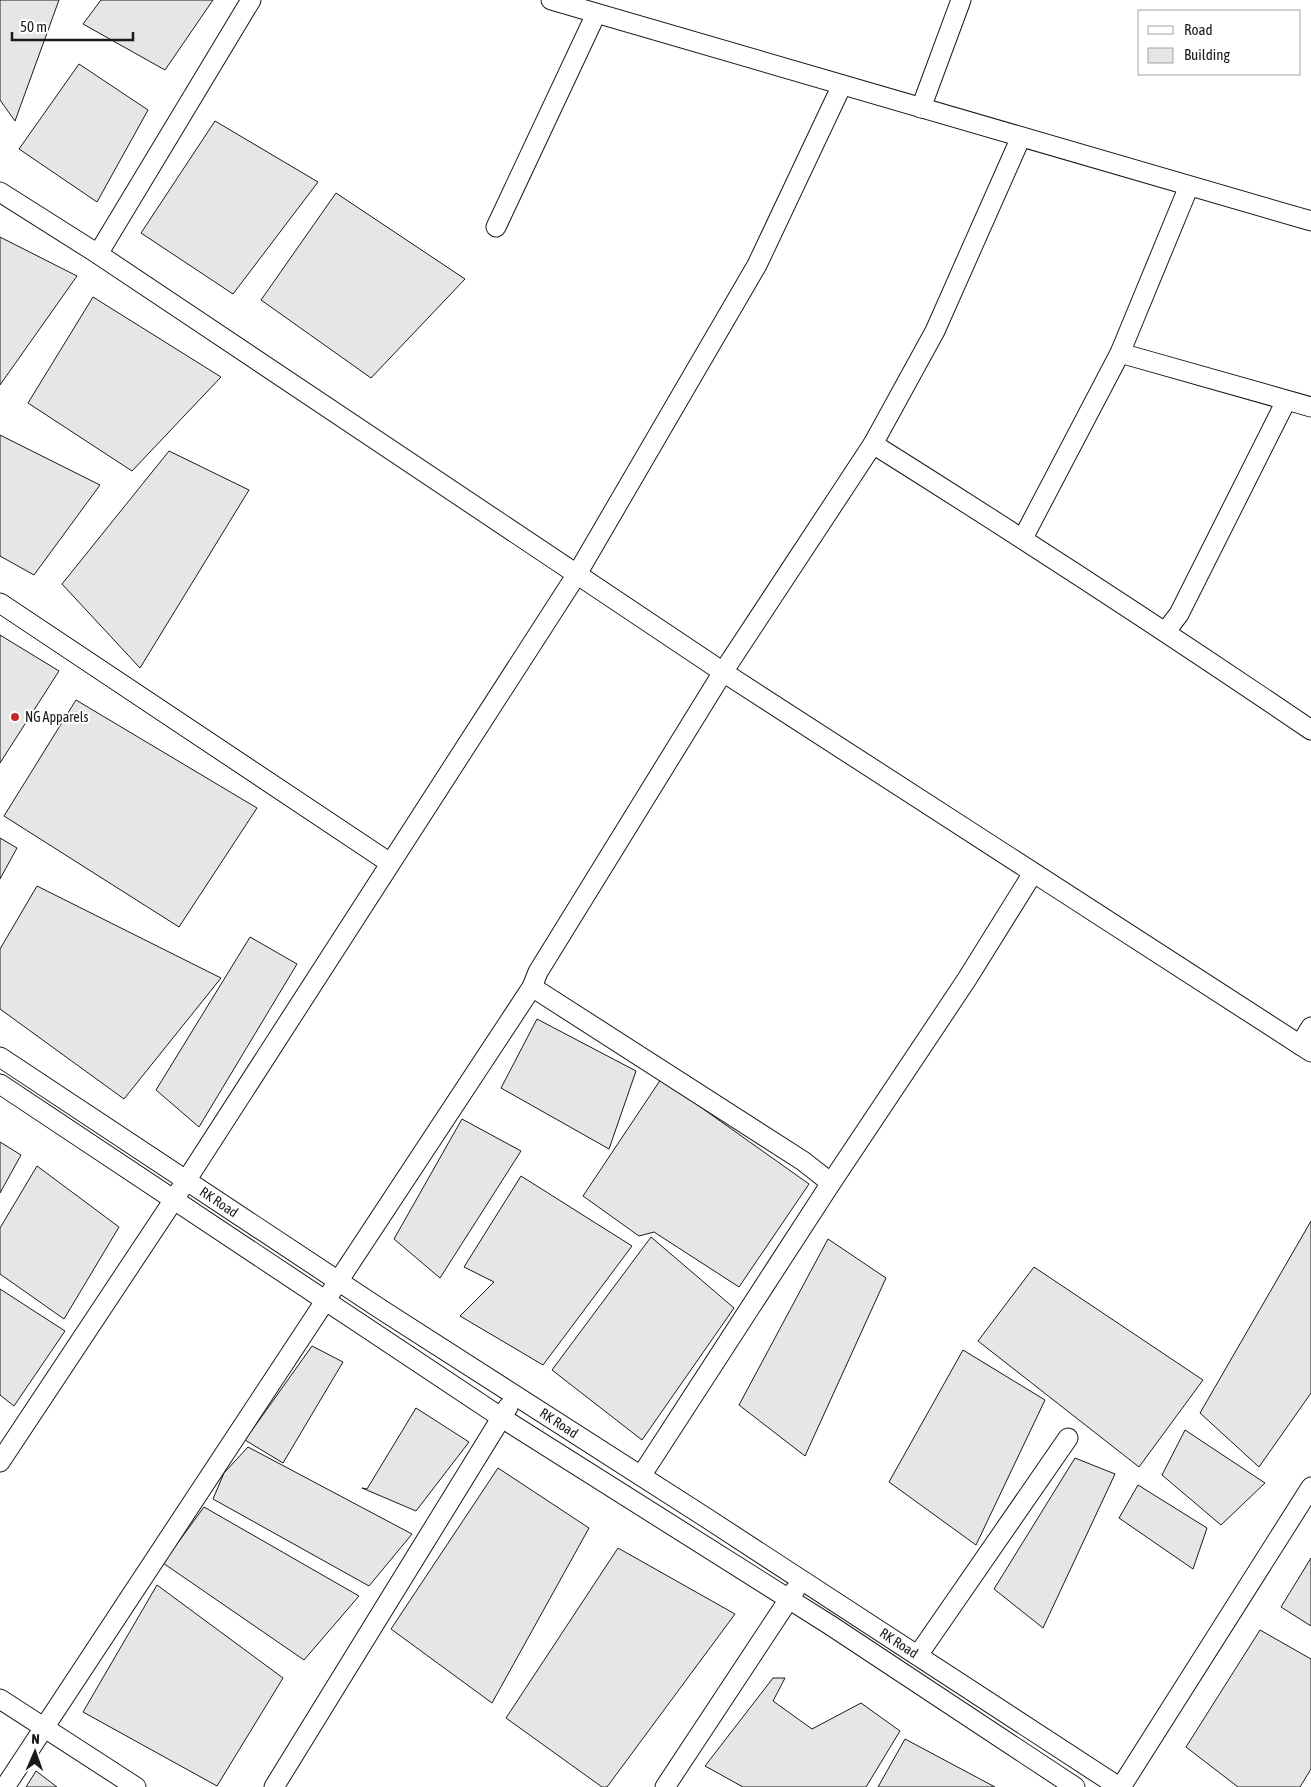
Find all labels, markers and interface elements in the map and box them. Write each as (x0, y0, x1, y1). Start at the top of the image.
scale bar (12, 10, 134, 42)
legend (1138, 10, 1301, 75)
text: 50 m (20, 18, 47, 35)
text: Road (1184, 21, 1213, 38)
text: Building (1184, 46, 1230, 63)
place label: NG Apparels (25, 709, 88, 725)
marker: NG Apparels (9, 711, 21, 723)
street label: RK Road (197, 1183, 241, 1221)
street label: RK Road (537, 1405, 581, 1441)
street label: RK Road (877, 1625, 921, 1661)
north arrow (10, 1727, 60, 1777)
text: N (31, 1731, 40, 1747)

